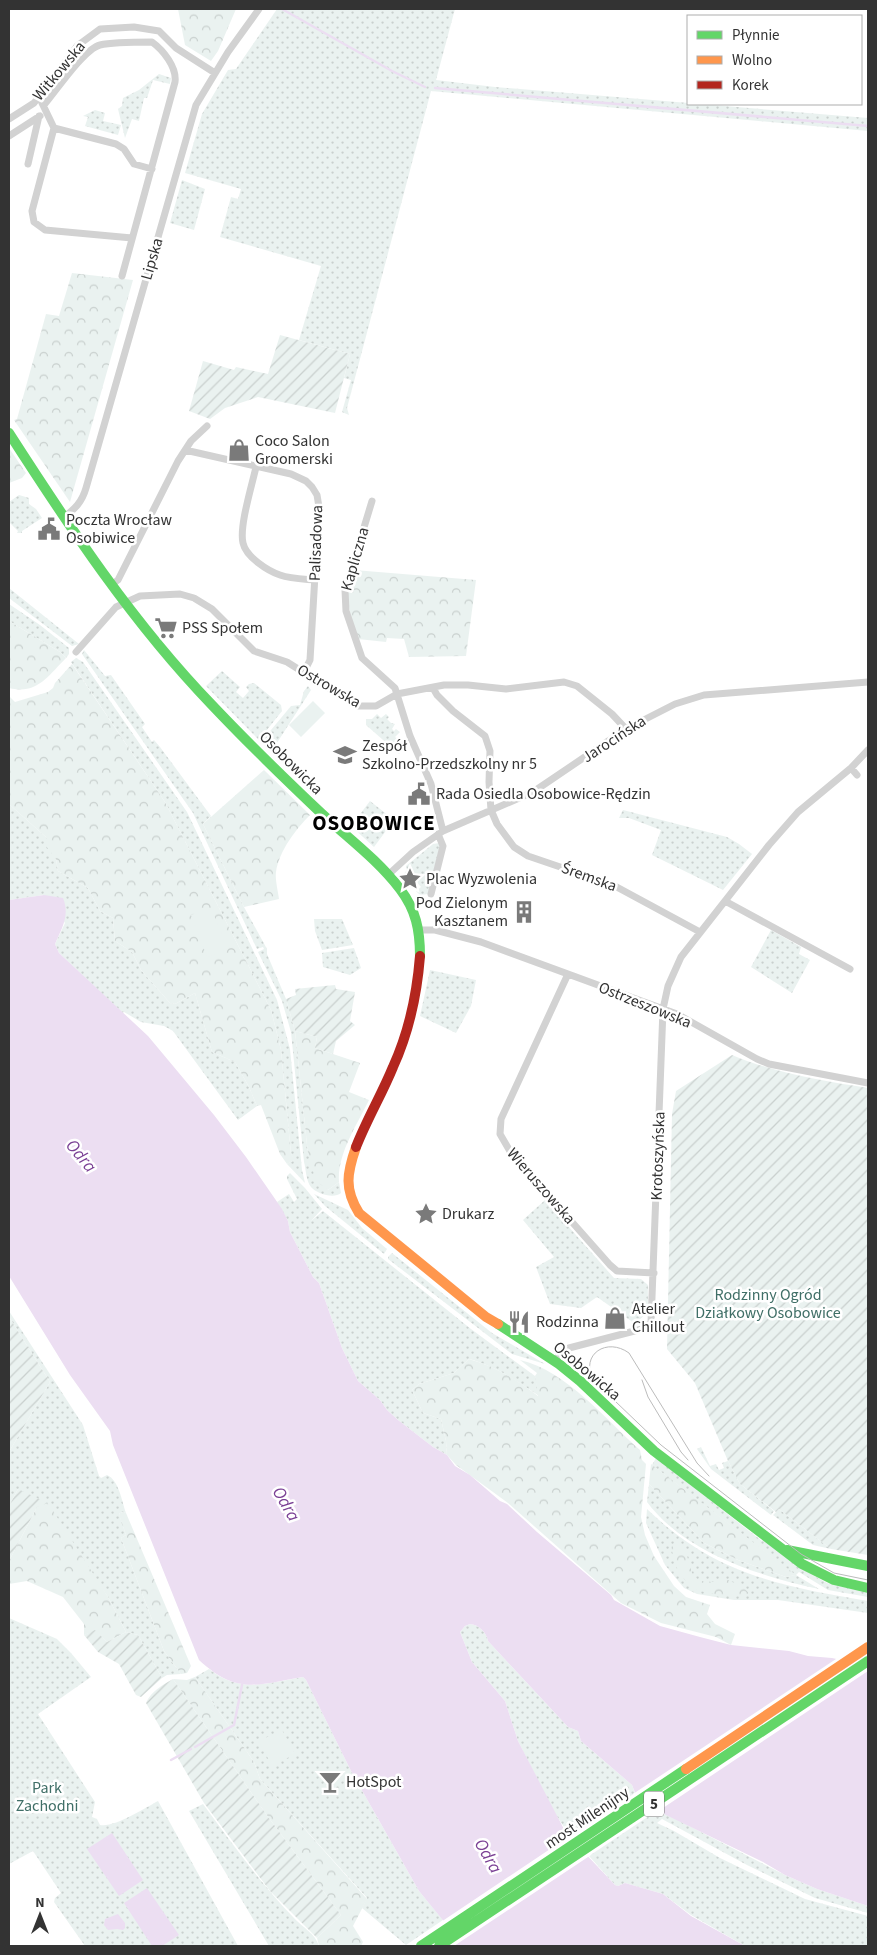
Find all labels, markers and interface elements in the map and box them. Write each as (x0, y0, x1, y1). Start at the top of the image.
legend (687, 15, 862, 105)
text: Płynnie (732, 25, 780, 46)
street label: Witkowska (27, 36, 91, 106)
text: Wolno (732, 50, 772, 71)
text: Korek (732, 75, 769, 96)
street label: Lipska (135, 235, 169, 283)
place label: Coco Salon Groomerski (255, 430, 333, 470)
shop icon: Coco Salon Groomerski (226, 437, 252, 463)
street label: Palisadowa (304, 505, 328, 581)
place label: Poczta Wrocław Osobiwice (66, 509, 173, 549)
public building icon: Poczta Wrocław Osobiwice (36, 516, 62, 542)
street label: Kapliczna (335, 525, 375, 593)
supermarket icon: PSS Społem (153, 615, 179, 641)
place label: PSS Społem (182, 617, 263, 639)
street label: Ostrowska (293, 659, 365, 713)
street label: Jarocińska (578, 710, 650, 768)
street label: Osobowicka (254, 726, 328, 800)
place label: Zespół Szkolno-Przedszkolny nr 5 (362, 735, 537, 775)
school or university icon: Zespół Szkolno-Przedszkolny nr 5 (332, 742, 358, 768)
public building icon: Rada Osiedla Osobowice-Rędzin (406, 781, 432, 807)
place label: Rada Osiedla Osobowice-Rędzin (436, 783, 651, 805)
district label: OSOBOWICE (312, 808, 436, 838)
street label: Śremska (558, 857, 620, 897)
place icon: Plac Wyzwolenia (397, 866, 423, 892)
place label: Plac Wyzwolenia (426, 868, 537, 890)
place label: Pod Zielonym Kasztanem (416, 892, 508, 932)
building icon: Pod Zielonym Kasztanem (511, 899, 537, 925)
street label: Ostrzeszowska (595, 976, 695, 1034)
street label: Krotoszyńska (645, 1111, 671, 1201)
water label: Odra (60, 1134, 103, 1178)
street label: Wieruszowska (502, 1143, 580, 1229)
place icon: Drukarz (413, 1201, 439, 1227)
place label: Drukarz (442, 1203, 494, 1225)
park label: Rodzinny Ogród Działkowy Osobowice (695, 1284, 841, 1324)
place label: Atelier Chillout (632, 1298, 685, 1338)
shop icon: Atelier Chillout (602, 1305, 628, 1331)
restaurant icon: Rodzinna (506, 1309, 532, 1335)
place label: Rodzinna (536, 1311, 599, 1333)
street label: Osobowicka (549, 1336, 625, 1406)
water label: Odra (266, 1482, 306, 1526)
bar icon: HotSpot (317, 1769, 343, 1795)
place label: HotSpot (346, 1771, 402, 1793)
park label: Park Zachodni (16, 1777, 78, 1817)
street label: most Milenijny (540, 1781, 634, 1854)
road number: 5 (644, 1792, 664, 1816)
water label: Odra (468, 1834, 508, 1878)
north arrow (15, 1890, 65, 1940)
text: N (35, 1893, 45, 1913)

